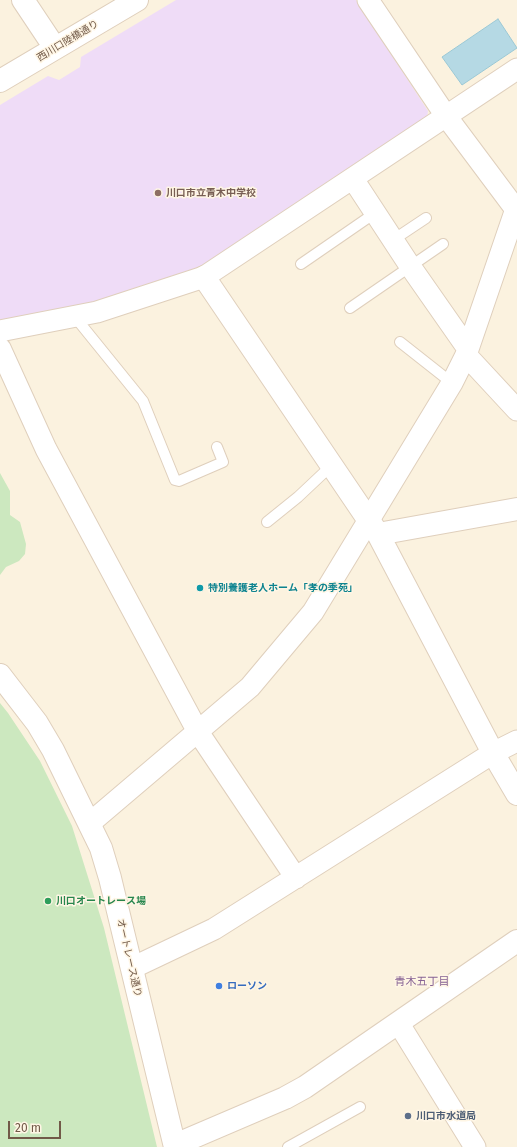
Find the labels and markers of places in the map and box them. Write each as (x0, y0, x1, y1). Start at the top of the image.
place label: 川口市立青木中学校 (166, 187, 256, 199)
marker: 川口市立青木中学校 (153, 188, 163, 198)
place label: 特別養護老人ホーム「孝の季苑」 (208, 582, 358, 594)
marker: 特別養護老人ホーム「孝の季苑」 (195, 583, 205, 593)
place label: 川口オートレース場 (56, 895, 146, 907)
marker: 川口オートレース場 (43, 896, 53, 906)
place label: ローソン (227, 980, 267, 992)
marker: ローソン (214, 981, 224, 991)
place label: 川口市水道局 (416, 1110, 476, 1122)
marker: 川口市水道局 (403, 1111, 413, 1121)

